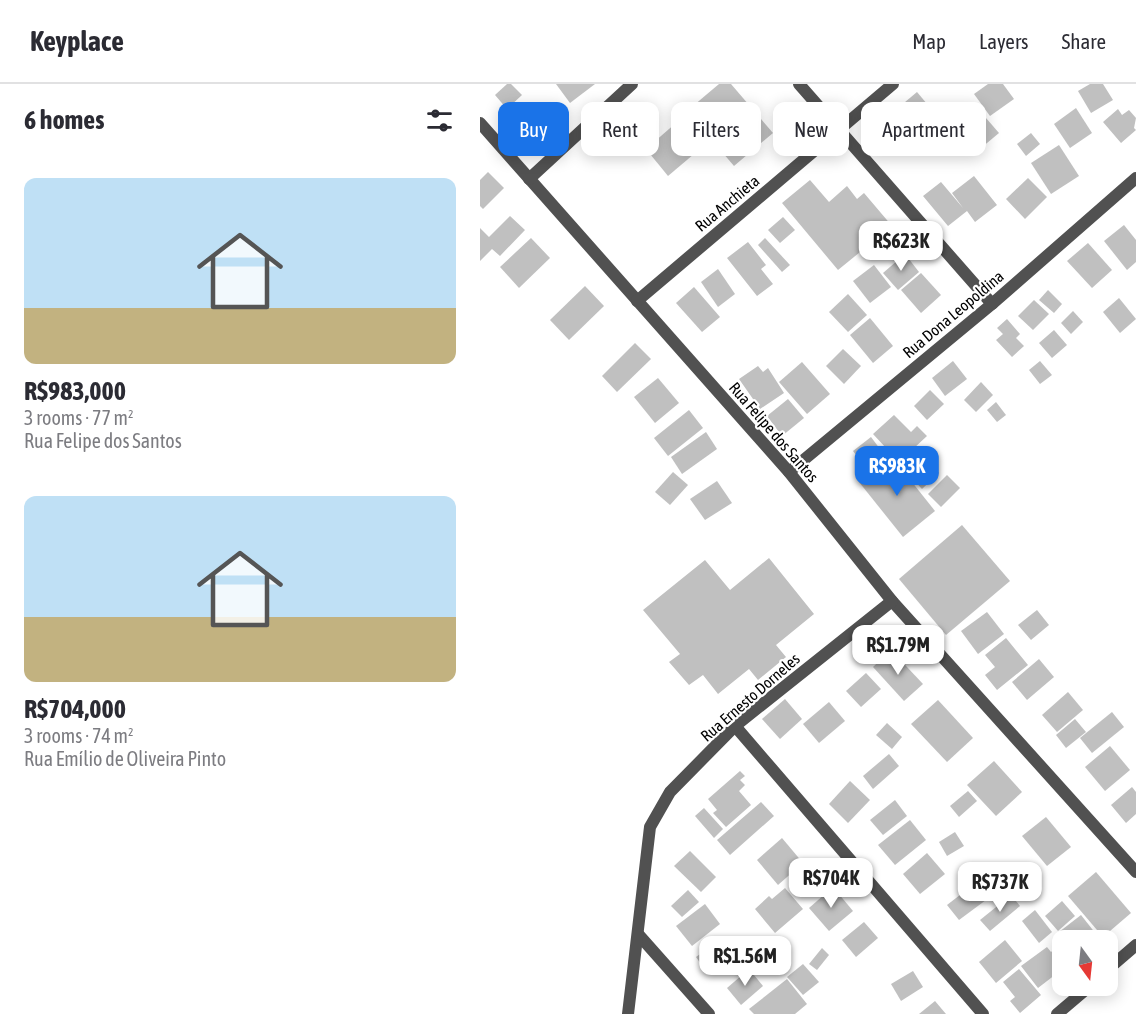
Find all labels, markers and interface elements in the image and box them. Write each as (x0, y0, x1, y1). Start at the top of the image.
text: Keyplace (30, 25, 124, 57)
text: Map (912, 29, 946, 53)
text: Layers (979, 29, 1029, 53)
text: Share (1062, 29, 1106, 53)
chip: Buy (498, 102, 569, 156)
chip: Rent (581, 102, 659, 156)
chip: Filters (671, 102, 761, 156)
chip: New (773, 102, 849, 156)
chip: Apartment (861, 102, 986, 156)
icon: filters (423, 104, 456, 137)
text: 6 homes (24, 105, 104, 135)
street label: Rua Anchieta (691, 171, 763, 235)
icon: home (186, 217, 294, 325)
pin: R$623K (852, 221, 950, 272)
text: R$623K (873, 229, 929, 252)
street label: Rua Dona Leopoldina (899, 267, 1008, 362)
text: R$983,000 (24, 376, 126, 406)
street label: Rua Felipe dos Santos (725, 378, 822, 486)
text: 3 rooms · 77 m² (24, 406, 134, 429)
text: Rua Felipe dos Santos (24, 429, 182, 452)
pin: R$983K (848, 446, 946, 497)
text: R$983K (869, 454, 925, 477)
icon: home (186, 535, 294, 643)
pin: R$1.79M (843, 625, 953, 676)
text: R$1.79M (866, 633, 930, 656)
street label: Rua Ernesto Dorneles (697, 649, 803, 745)
text: R$704,000 (24, 694, 126, 724)
text: 3 rooms · 74 m² (24, 724, 134, 747)
text: Rua Emílio de Oliveira Pinto (24, 747, 226, 770)
pin: R$704K (782, 858, 880, 909)
pin: R$737K (951, 862, 1049, 913)
text: R$704K (803, 866, 859, 889)
text: R$737K (972, 870, 1028, 893)
north arrow (1052, 930, 1118, 996)
map controls (1052, 930, 1118, 996)
pin: R$1.56M (690, 936, 800, 987)
text: R$1.56M (713, 944, 777, 967)

